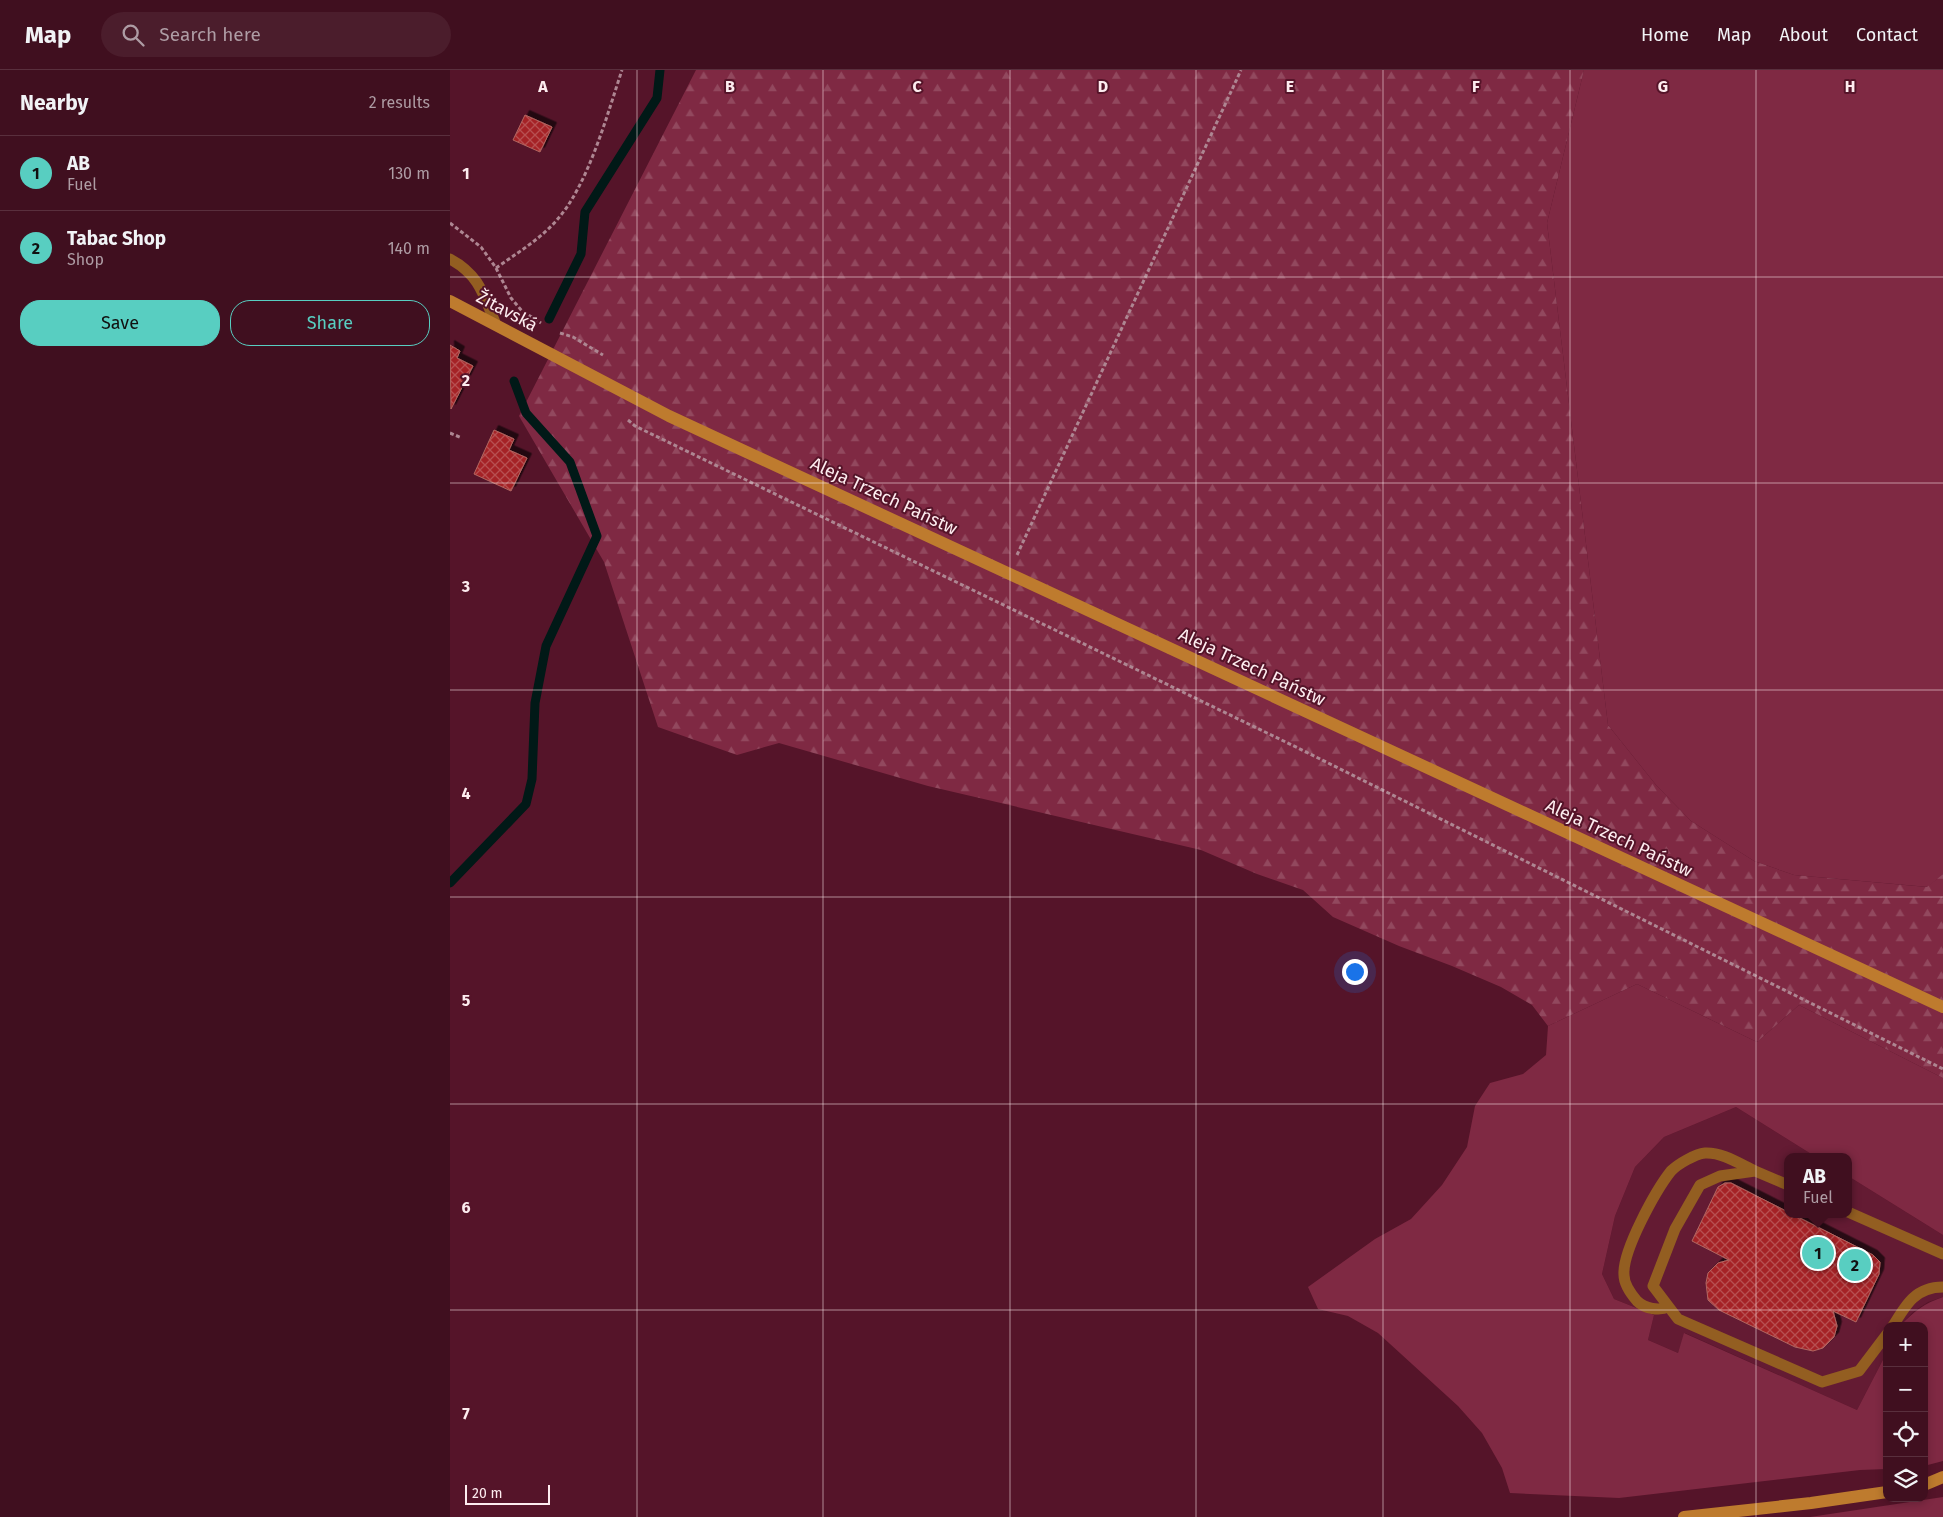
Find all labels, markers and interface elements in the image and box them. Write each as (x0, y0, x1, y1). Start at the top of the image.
search box (101, 12, 451, 57)
text: Map (25, 21, 71, 49)
icon: search (119, 21, 147, 49)
text: Search here (159, 23, 261, 46)
text: Home (1641, 24, 1689, 46)
text: Map (1717, 24, 1751, 46)
text: About (1779, 24, 1828, 46)
text: Contact (1856, 24, 1918, 46)
text: A (537, 77, 548, 96)
text: B (725, 77, 735, 96)
text: C (912, 77, 922, 96)
text: D (1098, 77, 1108, 96)
text: E (1286, 77, 1294, 96)
text: F (1472, 77, 1480, 96)
text: G (1658, 77, 1668, 96)
text: H (1845, 77, 1855, 96)
text: Nearby (20, 90, 88, 116)
text: 2 results (369, 93, 430, 112)
text: AB (67, 152, 90, 175)
text: 1 (32, 164, 40, 183)
text: 130 m (388, 164, 430, 183)
text: 1 (462, 164, 470, 183)
text: Fuel (67, 175, 97, 194)
text: Tabac Shop (67, 227, 166, 250)
text: 2 (32, 239, 40, 258)
text: 140 m (388, 239, 430, 258)
text: Shop (67, 250, 104, 269)
street label: Žitavská (473, 286, 541, 336)
button: Save (20, 300, 220, 346)
button: Share (230, 300, 430, 346)
text: 2 (462, 371, 470, 390)
street label: Aleja Trzech Państw (807, 452, 961, 540)
text: 3 (461, 577, 470, 596)
street label: Aleja Trzech Państw (1175, 623, 1329, 711)
text: 4 (461, 784, 471, 803)
street label: Aleja Trzech Państw (1542, 794, 1696, 882)
your location (1342, 959, 1368, 985)
text: 5 (462, 991, 471, 1010)
popup (1784, 1153, 1852, 1218)
text: AB (1803, 1165, 1826, 1188)
text: Fuel (1803, 1188, 1833, 1207)
text: 6 (461, 1198, 471, 1217)
pin: 1 (1802, 1234, 1834, 1272)
pin: 2 (1839, 1246, 1871, 1284)
map controls (1883, 1322, 1928, 1502)
button: + (1883, 1322, 1928, 1367)
button: − (1883, 1367, 1928, 1412)
text: 7 (462, 1404, 470, 1423)
button: locate (1883, 1412, 1928, 1457)
button: layers (1883, 1457, 1928, 1502)
scale bar (465, 1482, 550, 1505)
text: 20 m (472, 1485, 502, 1502)

